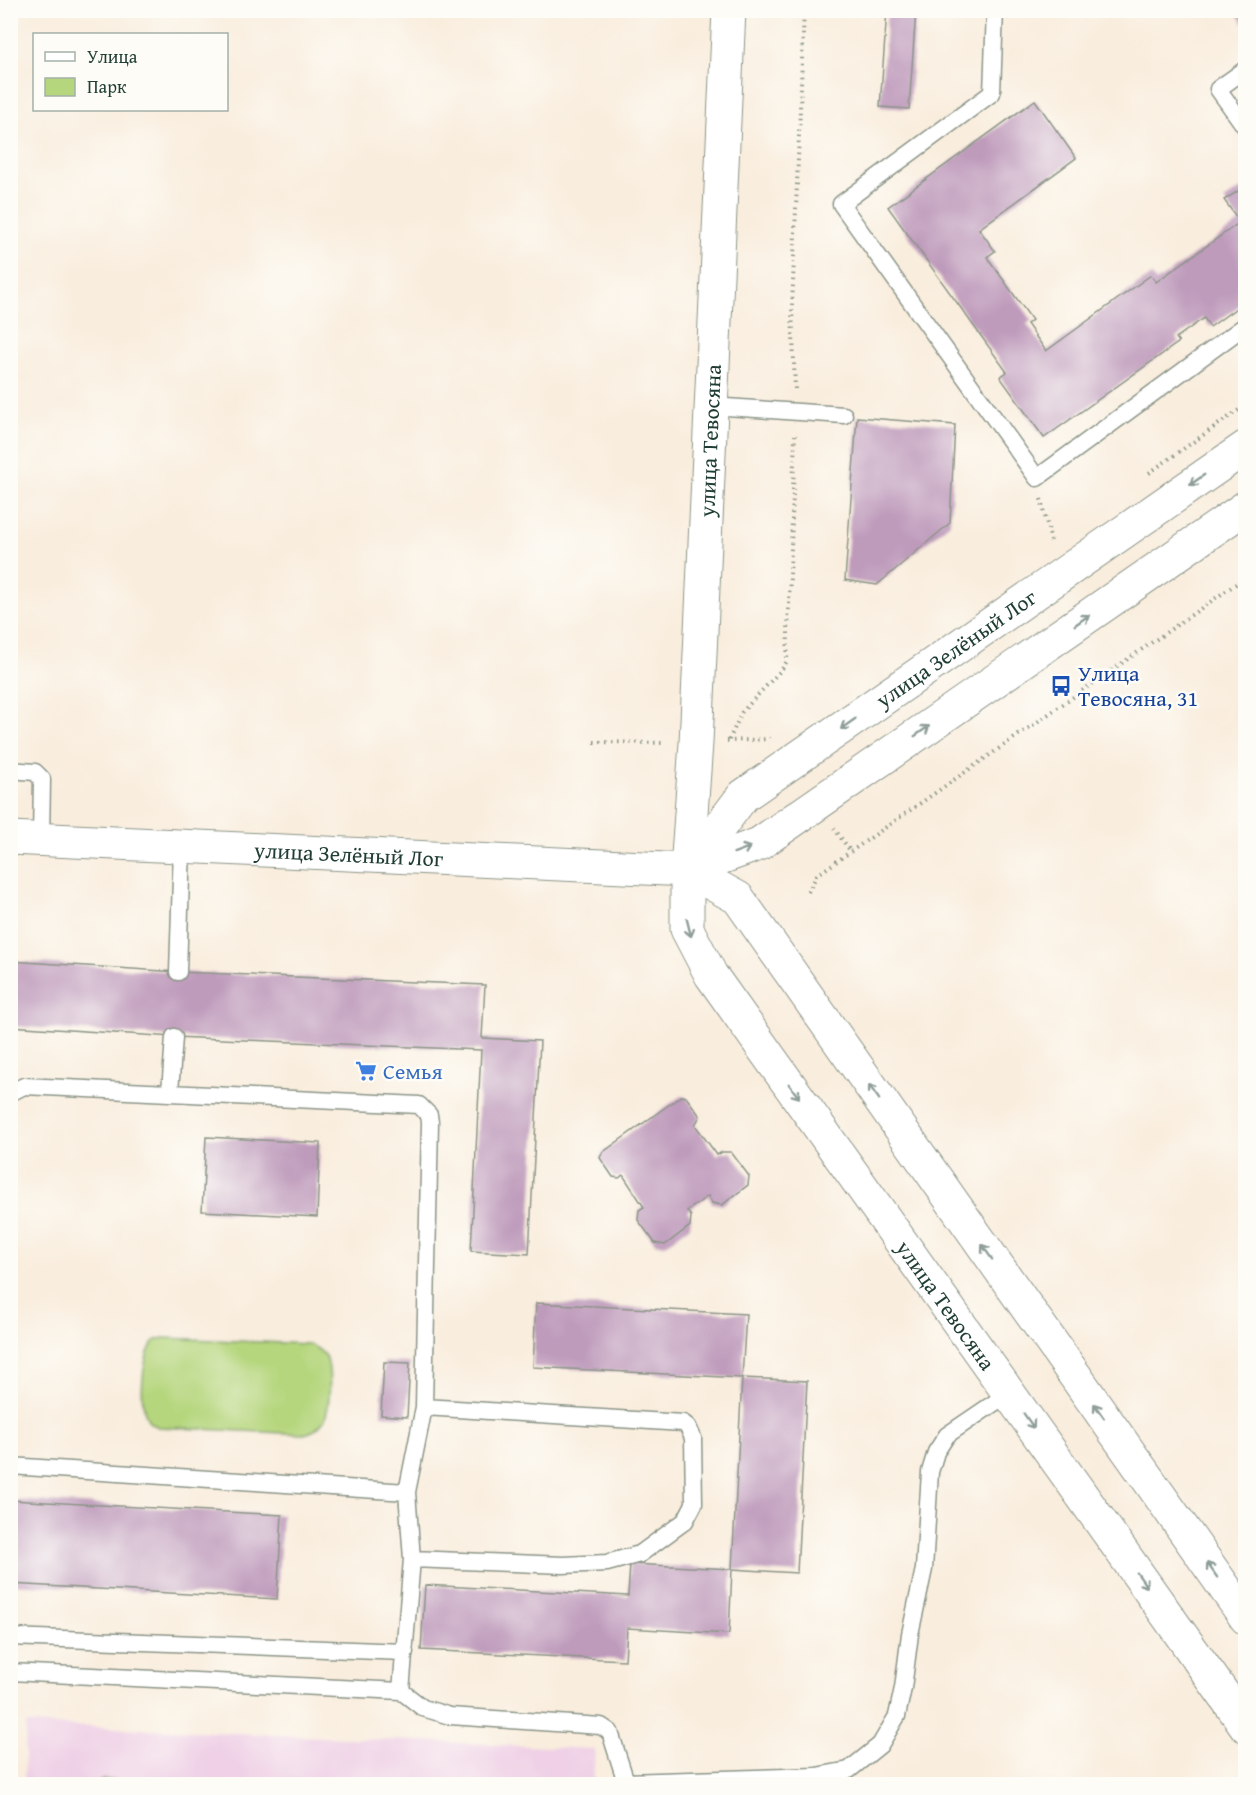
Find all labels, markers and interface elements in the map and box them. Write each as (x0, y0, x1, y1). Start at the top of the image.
legend (33, 33, 228, 111)
text: Улица (87, 43, 138, 70)
text: Парк (87, 73, 127, 100)
street label: улица Тевосяна (690, 363, 729, 519)
one-way arrow (1190, 474, 1206, 486)
street label: улица Зелёный Лог (868, 581, 1043, 716)
one-way arrow (1073, 614, 1090, 626)
place label: Улица Тевосяна, 31 (1078, 657, 1198, 714)
bus stop icon: Улица Тевосяна, 31 (1049, 674, 1073, 698)
one-way arrow (840, 718, 856, 730)
one-way arrow (913, 725, 929, 737)
street label: улица Зелёный Лог (252, 834, 445, 874)
one-way arrow (732, 844, 751, 855)
one-way arrow (684, 918, 696, 937)
place label: Семья (383, 1055, 443, 1087)
supermarket icon: Семья (354, 1059, 378, 1083)
one-way arrow (788, 1083, 800, 1099)
one-way arrow (868, 1084, 880, 1101)
street label: улица Тевосяна (888, 1233, 1004, 1377)
one-way arrow (980, 1244, 993, 1260)
one-way arrow (1093, 1403, 1105, 1420)
one-way arrow (1023, 1413, 1035, 1429)
one-way arrow (1206, 1562, 1218, 1579)
one-way arrow (1136, 1572, 1148, 1588)

